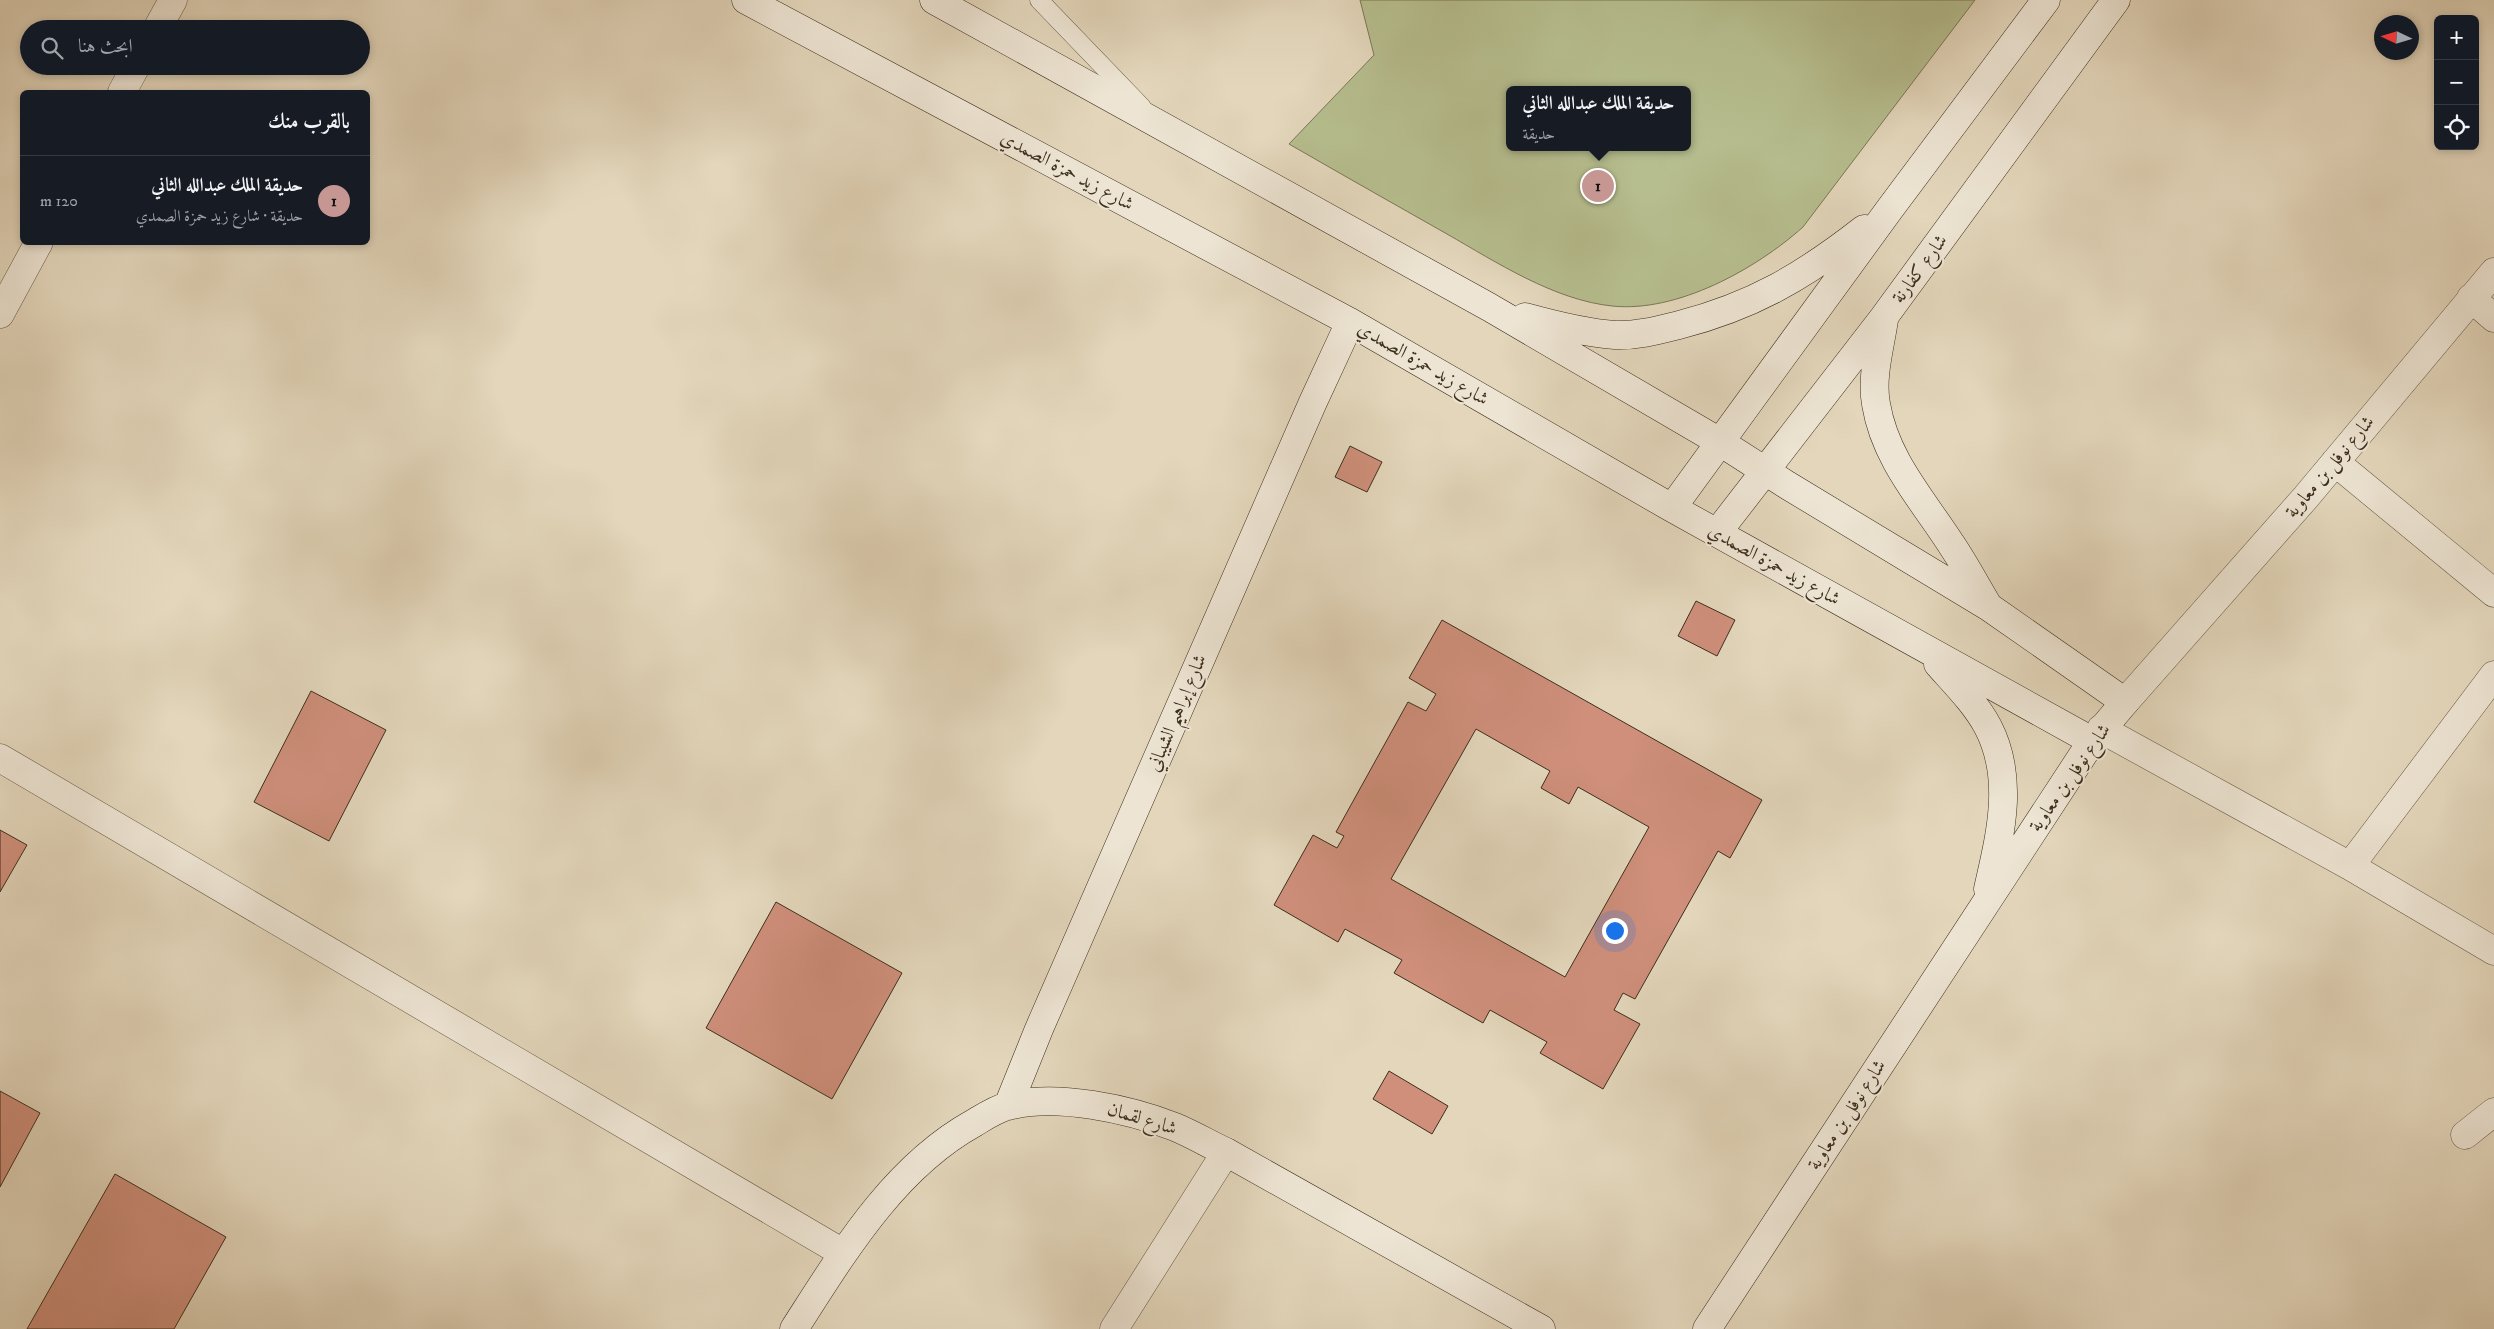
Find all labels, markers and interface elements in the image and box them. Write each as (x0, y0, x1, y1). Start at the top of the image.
north arrow (2374, 15, 2419, 60)
map controls (2434, 15, 2479, 150)
button: + (2434, 15, 2479, 60)
search box (20, 20, 370, 75)
icon: search (38, 34, 66, 62)
text: ابحث هنا (78, 35, 133, 58)
button: − (2434, 60, 2479, 105)
popup (1506, 86, 1691, 151)
text: حديقة الملك عبدالله الثاني (1523, 92, 1674, 115)
button: locate (2434, 105, 2479, 150)
text: بالقرب منك (268, 109, 350, 135)
text: حديقة (1523, 124, 1555, 144)
street label: شارع زيد حمزة الصمدي (995, 126, 1138, 218)
pin: 1 (1582, 167, 1614, 205)
text: حديقة الملك عبدالله الثاني (151, 174, 303, 197)
text: 120 m (40, 191, 78, 211)
text: 1 (331, 191, 337, 211)
text: حديقة · شارع زيد حمزة الصمدي (136, 206, 303, 226)
street label: شارع كفارنة (1887, 230, 1955, 310)
street label: شارع زيد حمزة الصمدي (1352, 317, 1493, 413)
street label: شارع نوفل بن معاوية (2280, 411, 2382, 525)
street label: شارع زيد حمزة الصمدي (1702, 519, 1844, 613)
street label: شارع إبراهيم الشيباني (1142, 651, 1218, 778)
street label: شارع نوفل بن معاوية (2024, 719, 2118, 838)
your location (1602, 918, 1628, 944)
street label: شارع نوفل بن معاوية (1803, 1056, 1894, 1176)
street label: شارع لقمان (1104, 1098, 1180, 1143)

